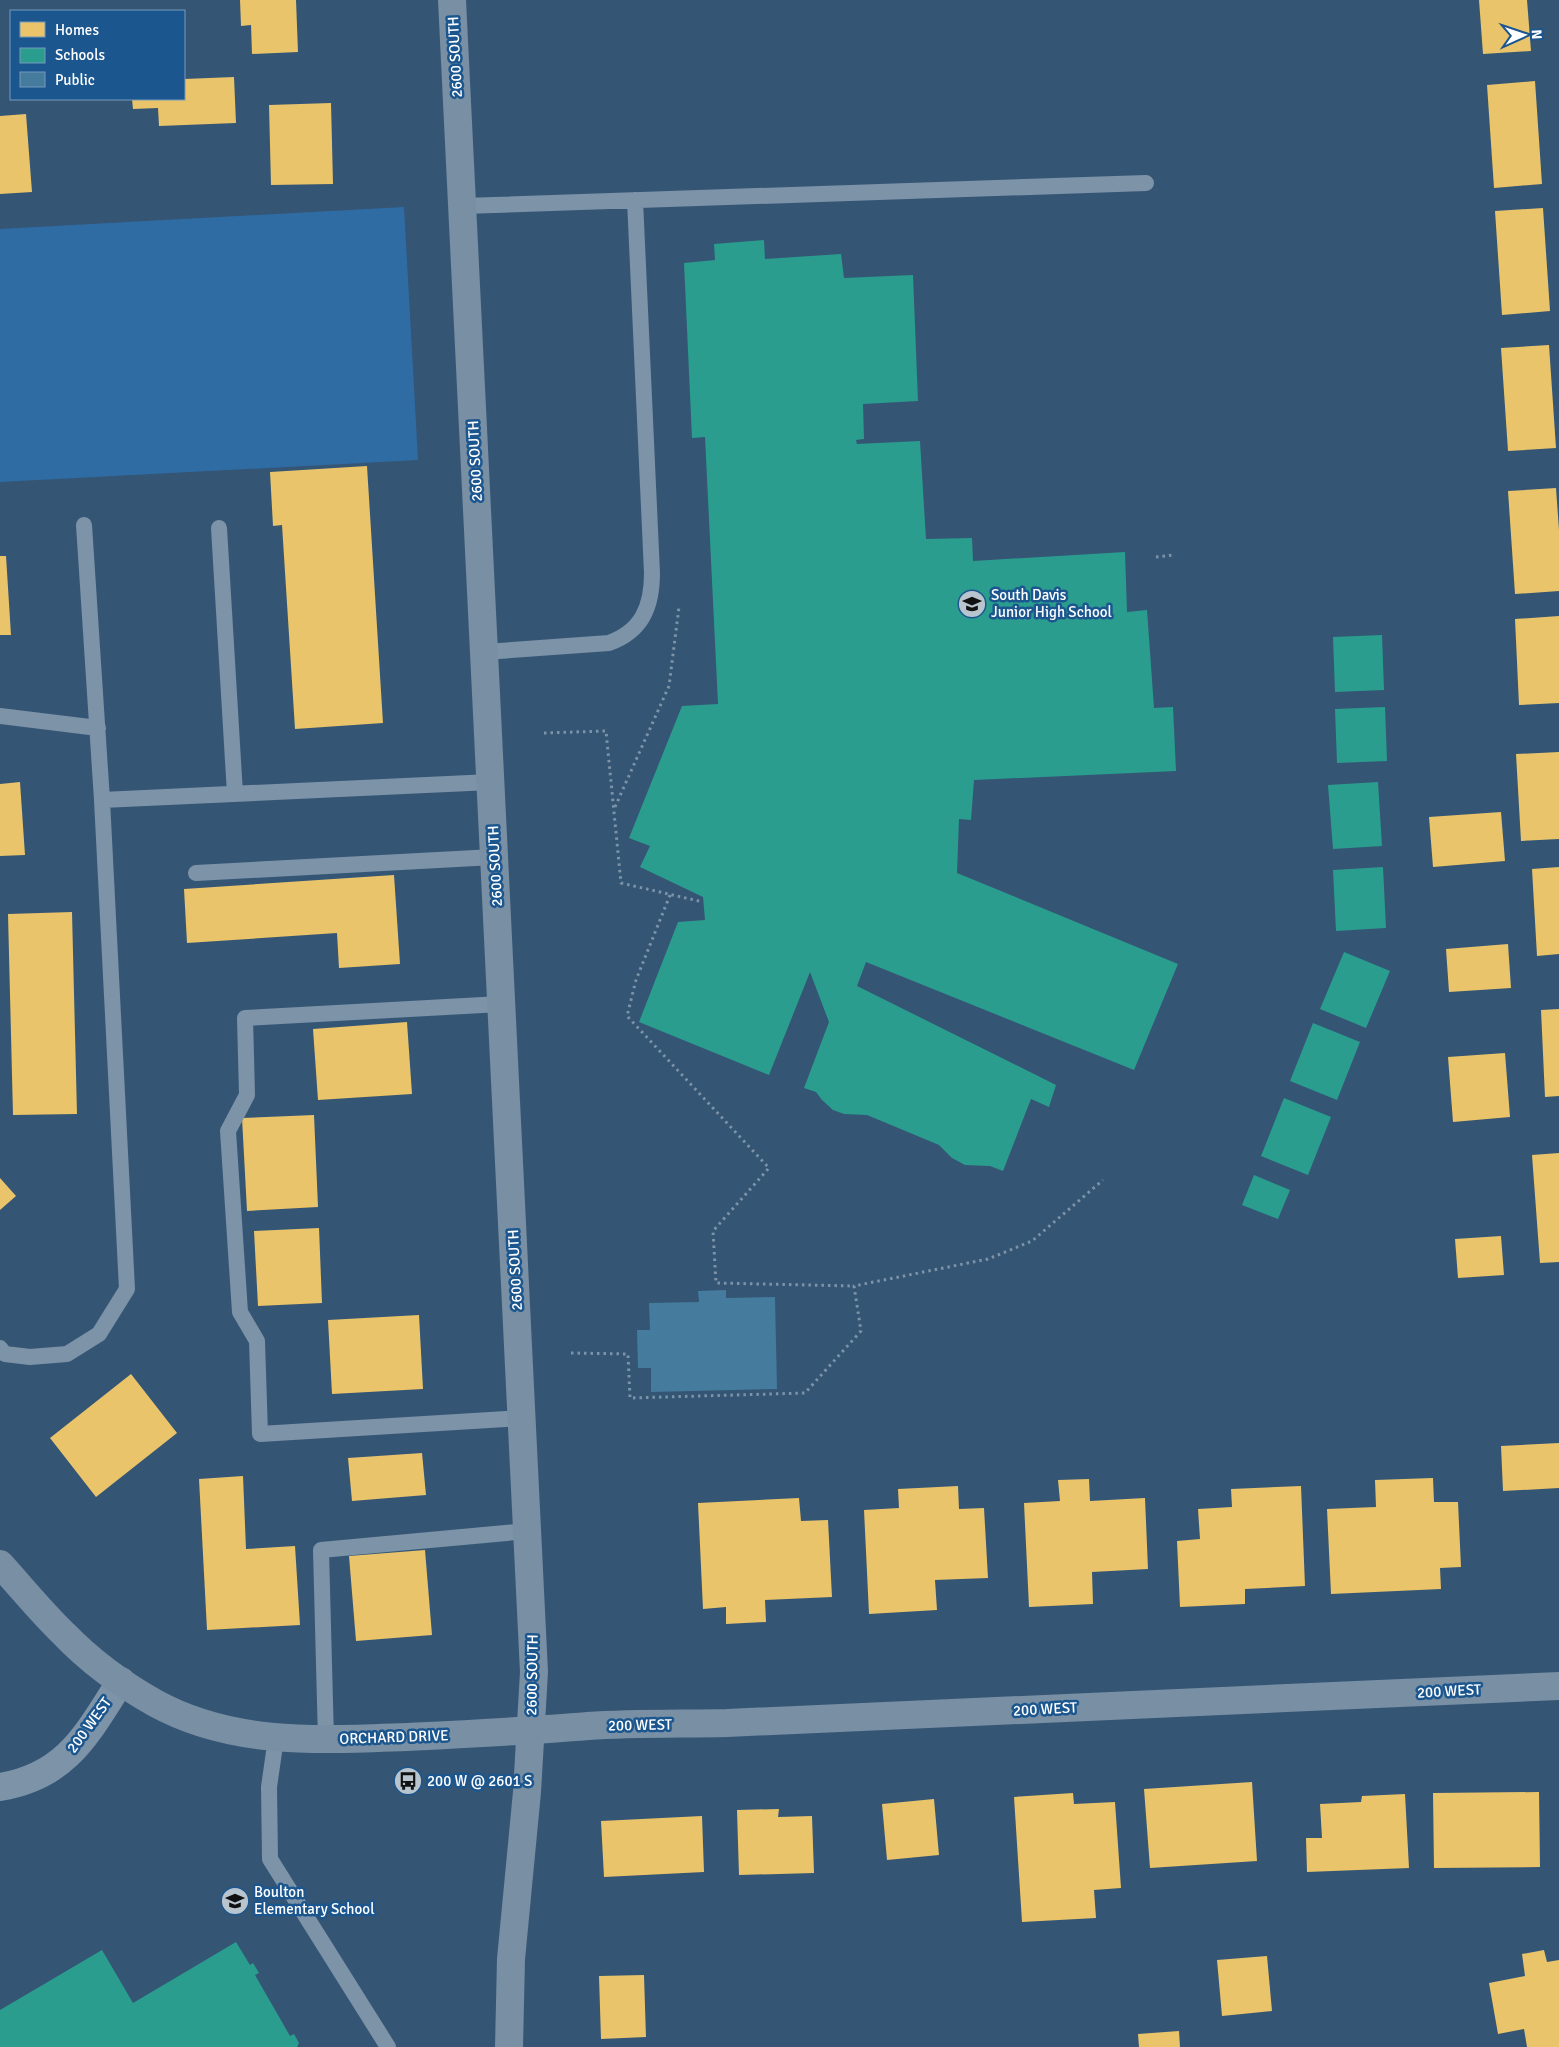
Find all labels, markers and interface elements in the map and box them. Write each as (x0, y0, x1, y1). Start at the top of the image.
legend (10, 10, 185, 100)
north arrow (1499, 10, 1549, 60)
street label: 2600 SOUTH (444, 16, 466, 98)
text: Homes (55, 21, 99, 39)
text: N (1528, 29, 1545, 40)
text: Schools (55, 46, 106, 64)
text: Public (55, 71, 95, 89)
street label: 2600 SOUTH (464, 420, 486, 502)
place label: South Davis Junior High School (991, 586, 1112, 621)
school or university icon: South Davis Junior High School (957, 589, 987, 619)
street label: 2600 SOUTH (484, 825, 506, 907)
street label: 2600 SOUTH (504, 1229, 526, 1311)
street label: 2600 SOUTH (522, 1634, 542, 1716)
street label: 200 WEST (1416, 1680, 1482, 1702)
street label: 200 WEST (63, 1693, 115, 1756)
street label: 200 WEST (1012, 1698, 1078, 1720)
street label: 200 WEST (608, 1715, 673, 1735)
street label: ORCHARD DRIVE (339, 1726, 449, 1748)
bus stop icon: 200 W @ 2601 S (393, 1766, 423, 1796)
place label: 200 W @ 2601 S (427, 1772, 532, 1790)
place label: Boulton Elementary School (254, 1883, 375, 1918)
school or university icon: Boulton Elementary School (220, 1886, 250, 1916)

